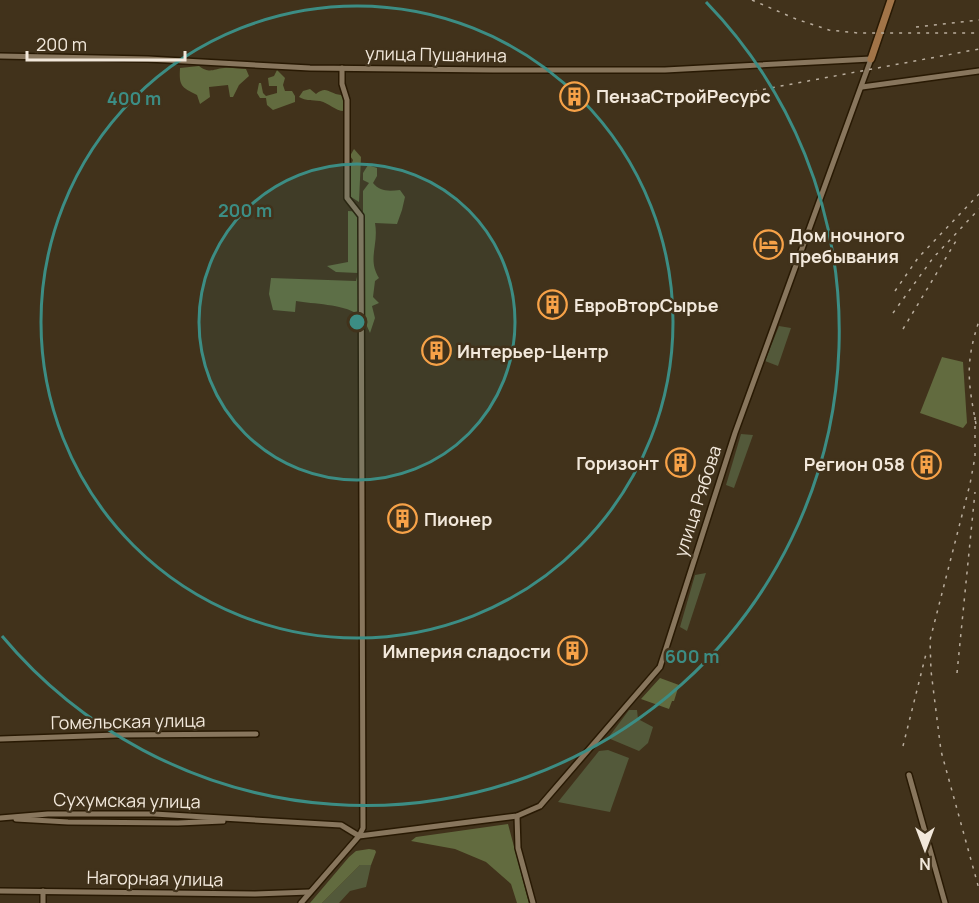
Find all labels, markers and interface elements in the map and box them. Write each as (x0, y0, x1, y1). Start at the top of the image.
scale bar (27, 24, 184, 62)
text: 200 m (36, 32, 87, 56)
street label: улица Пушанина (365, 41, 507, 67)
building icon: ПензаСтройРесурс (559, 80, 591, 112)
place label: ПензаСтройРесурс (596, 84, 771, 108)
text: 400 m (107, 86, 161, 110)
text: 200 m (218, 198, 272, 222)
place label: Дом ночного пребывания (789, 223, 905, 268)
hotel icon: Дом ночного пребывания (752, 229, 784, 261)
building icon: ЕвроВторСырье (537, 289, 569, 321)
place label: ЕвроВторСырье (574, 293, 719, 317)
centre of rings (347, 312, 367, 332)
building icon: Интерьер-Центр (420, 335, 452, 367)
place label: Интерьер-Центр (457, 339, 609, 363)
street label: улица Рябова (668, 442, 726, 560)
building icon: Горизонт (664, 447, 696, 479)
building icon: Регион 058 (910, 448, 942, 480)
place label: Горизонт (576, 451, 659, 475)
place label: Регион 058 (804, 452, 905, 476)
building icon: Пионер (387, 503, 419, 535)
place label: Пионер (424, 507, 492, 531)
building icon: Империя сладости (556, 635, 588, 667)
place label: Империя сладости (382, 639, 551, 663)
text: 600 m (665, 644, 719, 668)
street label: Гомельская улица (50, 708, 206, 734)
street label: Сухумская улица (53, 787, 201, 813)
north arrow (895, 819, 955, 879)
text: N (919, 853, 931, 875)
street label: Нагорная улица (86, 865, 224, 891)

